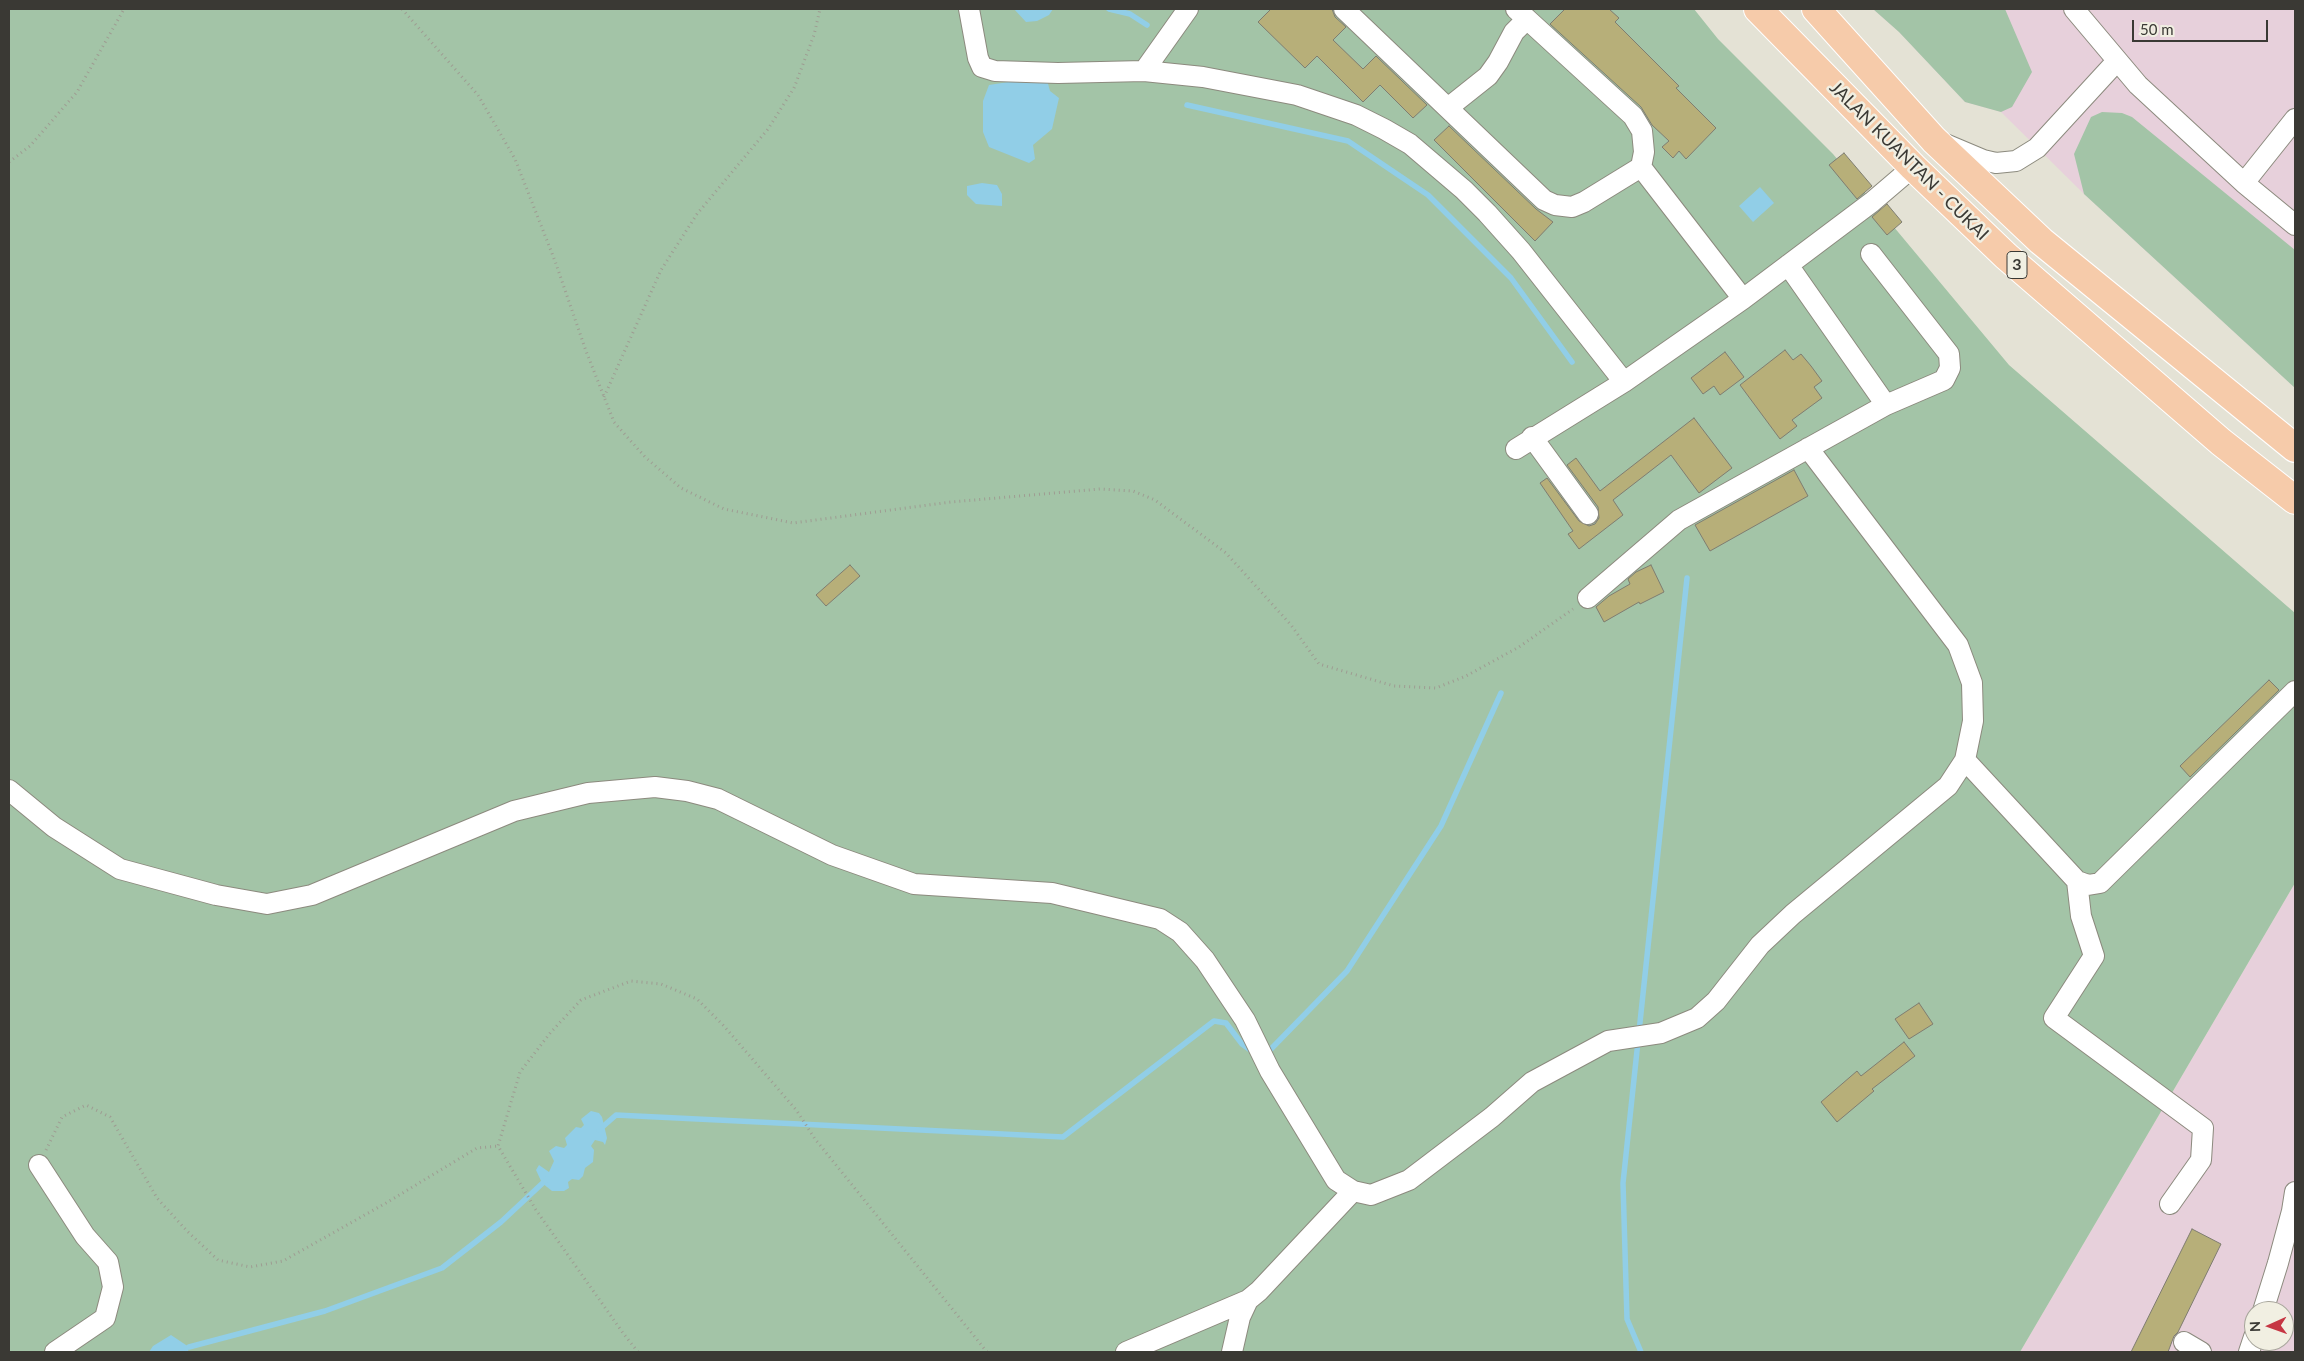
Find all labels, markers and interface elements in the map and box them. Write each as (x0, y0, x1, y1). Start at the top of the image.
scale bar (2134, 10, 2270, 42)
text: 50 m (2140, 20, 2174, 38)
street label: JALAN KUANTAN - CUKAI (1825, 77, 1993, 245)
road number: 3 (2007, 252, 2027, 278)
north arrow (2244, 1301, 2294, 1351)
text: N (2246, 1321, 2263, 1332)

